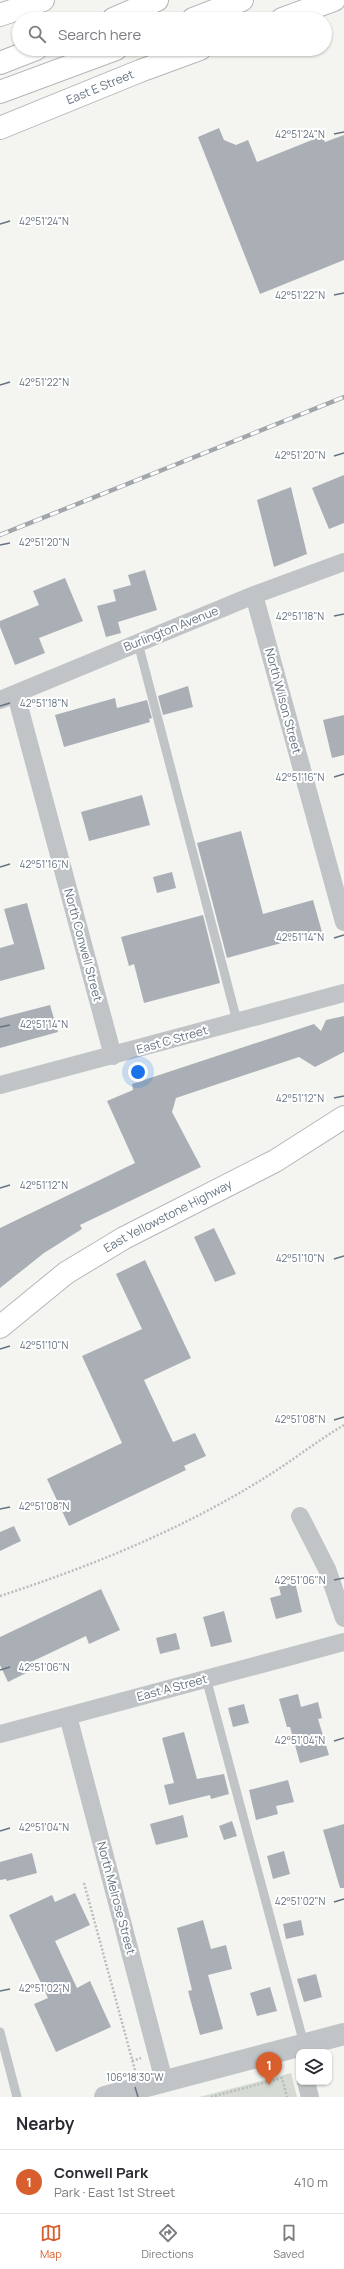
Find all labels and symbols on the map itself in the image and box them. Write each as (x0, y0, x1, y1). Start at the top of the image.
street label: East E Street (63, 65, 136, 108)
text: 42°51'24"N (275, 127, 325, 141)
text: 42°51'24"N (19, 214, 69, 228)
text: 42°51'22"N (275, 288, 325, 302)
text: 42°51'22"N (19, 375, 69, 389)
text: 42°51'20"N (275, 448, 325, 462)
text: 42°51'20"N (19, 535, 69, 549)
street label: Burlington Avenue (121, 602, 221, 655)
text: 42°51'18"N (276, 609, 324, 623)
street label: North Wilson Street (261, 646, 306, 756)
text: 42°51'18"N (20, 696, 68, 710)
text: 42°51'16"N (276, 770, 325, 784)
text: 42°51'16"N (20, 857, 69, 871)
street label: North Conwell Street (60, 887, 107, 1003)
text: 42°51'14"N (276, 930, 324, 944)
text: 42°51'14"N (20, 1017, 68, 1031)
street label: East C Street (134, 1021, 210, 1058)
your location (128, 1062, 148, 1082)
text: 42°51'12"N (276, 1091, 324, 1105)
street label: East Yellowstone Highway (100, 1175, 235, 1256)
text: 42°51'12"N (20, 1178, 68, 1192)
text: 42°51'10"N (276, 1251, 324, 1265)
text: 42°51'10"N (20, 1338, 68, 1352)
text: 42°51'08"N (275, 1412, 325, 1426)
text: 42°51'08"N (19, 1499, 69, 1513)
text: 42°51'06"N (275, 1573, 326, 1587)
text: 42°51'06"N (19, 1660, 70, 1674)
street label: East A Street (135, 1670, 209, 1705)
text: 42°51'04"N (275, 1733, 325, 1747)
text: 42°51'04"N (19, 1820, 69, 1834)
street label: North Melrose Street (93, 1840, 140, 1956)
text: 42°51'02"N (275, 1894, 325, 1908)
text: 42°51'02"N (19, 1981, 69, 1995)
pin: 1 (256, 2052, 282, 2085)
text: 106°18'30"W (106, 2070, 164, 2084)

